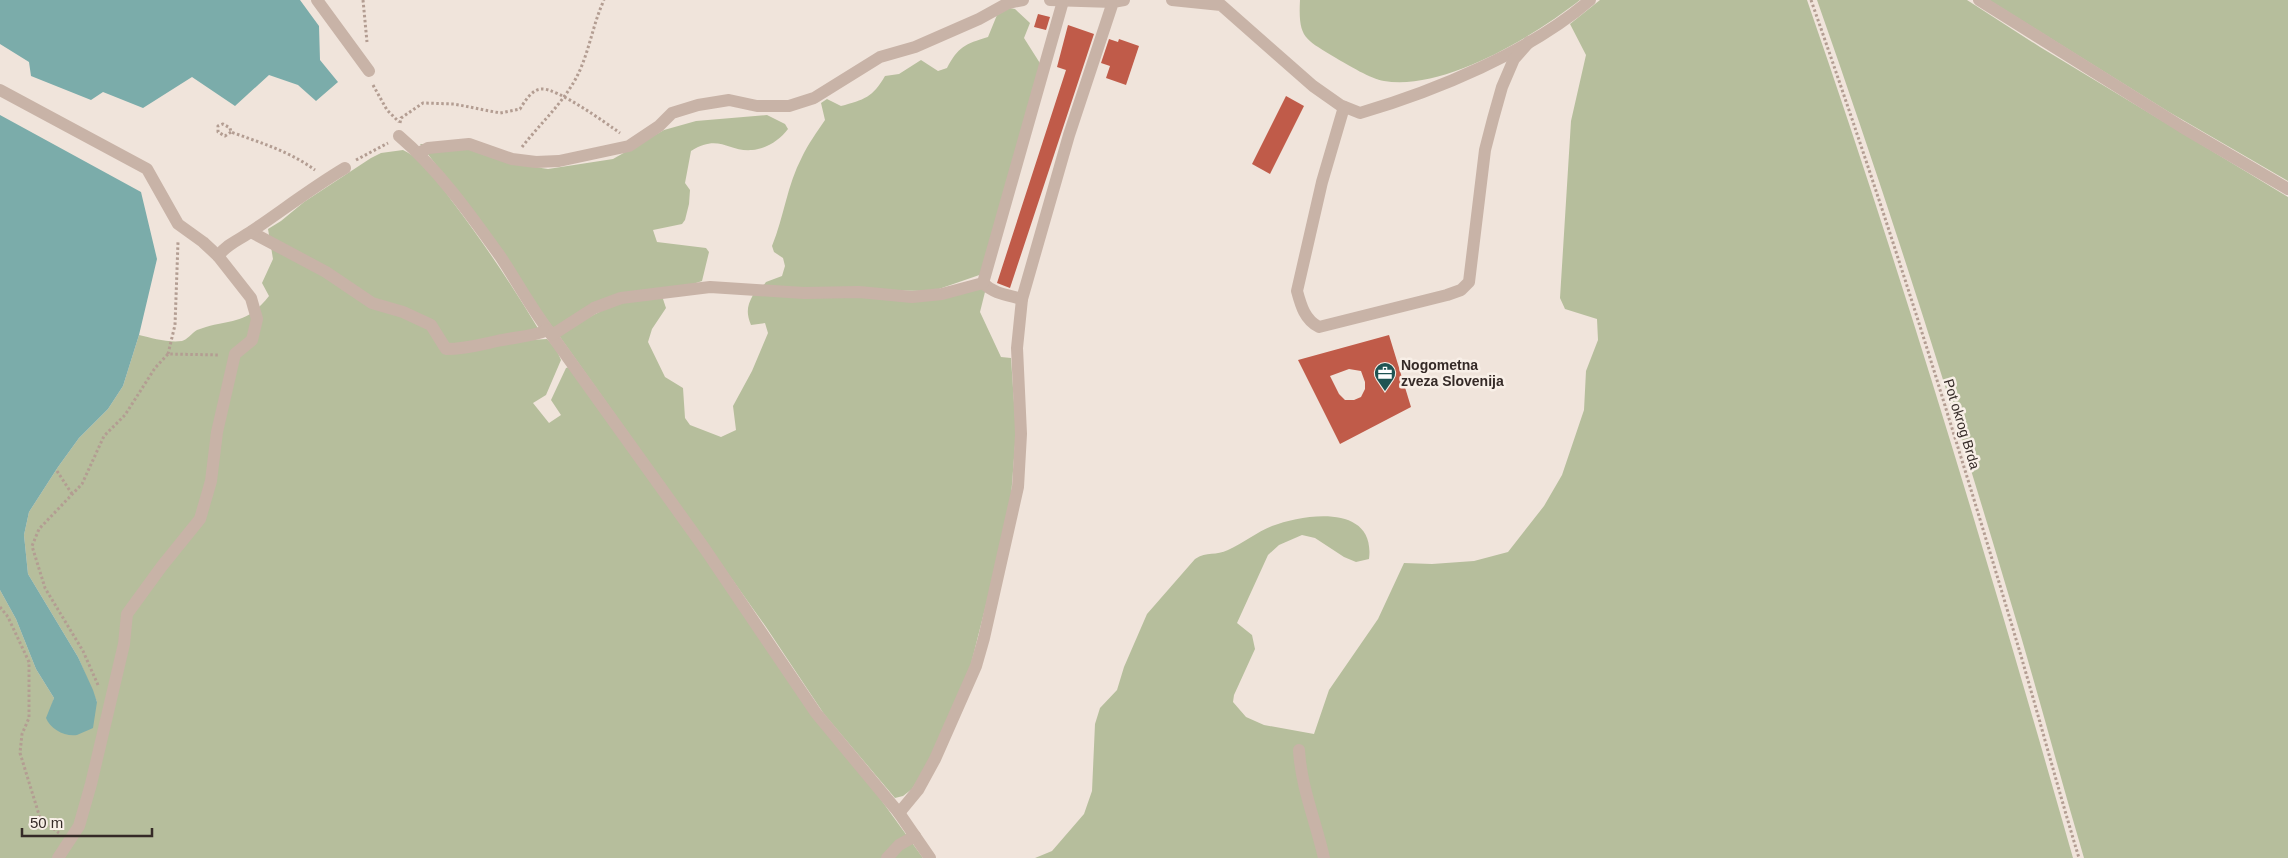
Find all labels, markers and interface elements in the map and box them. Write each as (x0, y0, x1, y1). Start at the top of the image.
place label: Nogometna zveza Slovenija (1401, 357, 1504, 389)
office icon: Nogometna zveza Slovenija (1373, 361, 1397, 392)
street label: Pot okrog Brda (1941, 377, 1983, 471)
scale bar (22, 806, 152, 838)
text: 50 m (30, 814, 63, 831)

